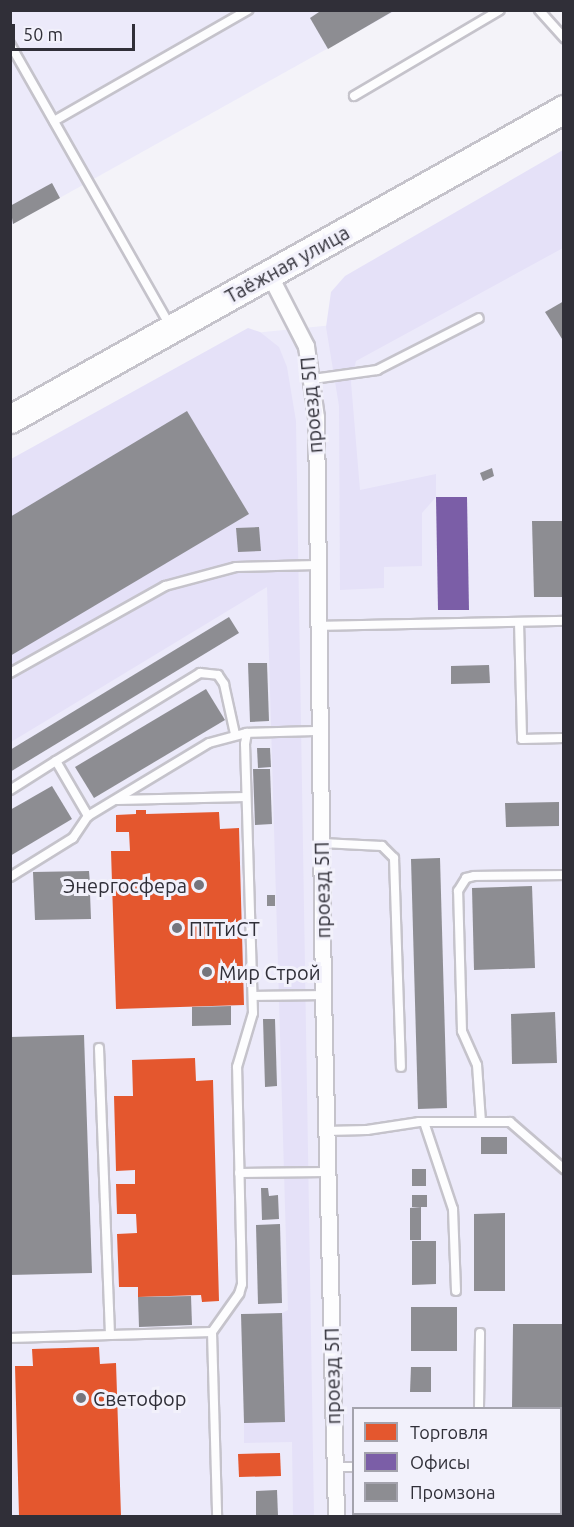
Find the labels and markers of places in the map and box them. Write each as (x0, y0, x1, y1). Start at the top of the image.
place label: Энергосфера (63, 873, 187, 897)
marker: Энергосфера (192, 878, 206, 892)
place label: ПТТиСТ (189, 916, 260, 940)
marker: ПТТиСТ (170, 921, 184, 935)
place label: Мир Строй (219, 960, 320, 984)
marker: Мир Строй (200, 965, 214, 979)
place label: Светофор (93, 1386, 186, 1410)
marker: Светофор (74, 1391, 88, 1405)

